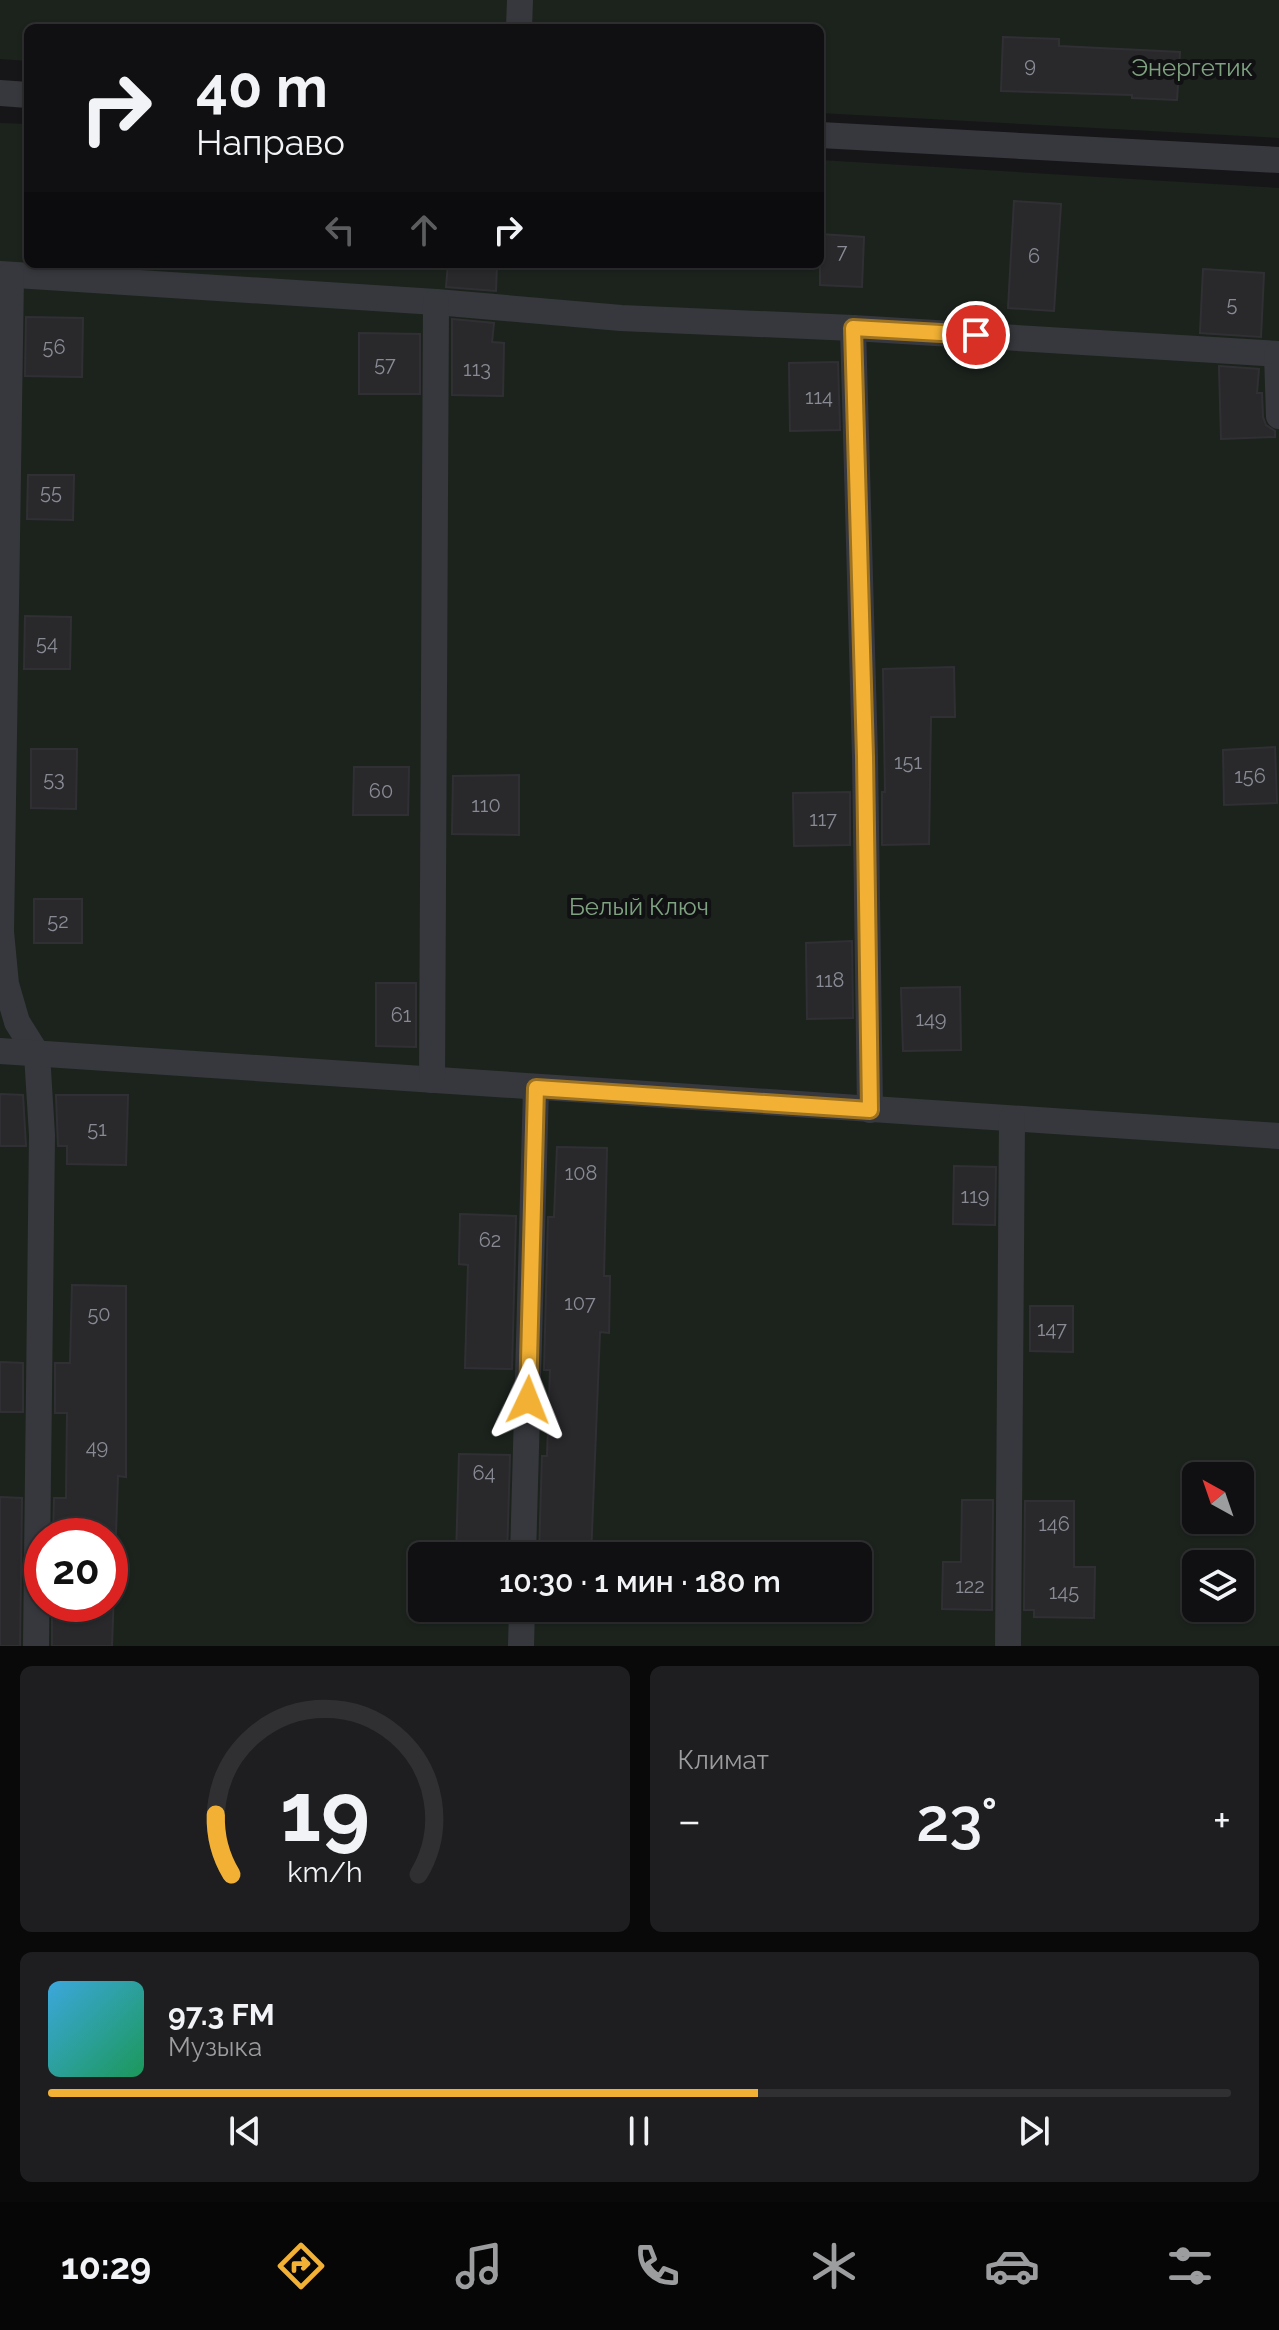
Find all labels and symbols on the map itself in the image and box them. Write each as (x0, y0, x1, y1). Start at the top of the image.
house number: 9 (1024, 53, 1036, 77)
park label: Энергетик (1131, 53, 1253, 82)
house number: 7 (837, 239, 848, 263)
house number: 6 (1028, 244, 1040, 268)
house number: 5 (1227, 292, 1238, 316)
pin (942, 301, 1010, 369)
house number: 56 (43, 335, 65, 359)
house number: 57 (374, 352, 396, 376)
house number: 113 (463, 357, 491, 381)
house number: 114 (805, 385, 833, 409)
house number: 55 (40, 480, 62, 504)
house number: 54 (36, 631, 58, 655)
house number: 151 (894, 750, 922, 774)
house number: 156 (1234, 764, 1266, 788)
house number: 53 (43, 767, 65, 791)
house number: 60 (369, 779, 393, 803)
house number: 110 (471, 793, 501, 817)
house number: 117 (809, 807, 837, 831)
park label: Белый Ключ (569, 892, 709, 921)
house number: 52 (47, 909, 69, 933)
house number: 118 (816, 968, 844, 992)
house number: 61 (391, 1003, 412, 1027)
house number: 149 (915, 1007, 947, 1031)
house number: 51 (87, 1117, 107, 1141)
house number: 108 (565, 1161, 597, 1185)
house number: 119 (961, 1184, 989, 1208)
house number: 62 (479, 1228, 501, 1252)
house number: 107 (564, 1291, 596, 1315)
house number: 50 (87, 1302, 111, 1326)
house number: 147 (1037, 1317, 1067, 1341)
position arrow (486, 1358, 570, 1442)
house number: 49 (86, 1435, 108, 1459)
house number: 64 (473, 1461, 496, 1485)
north arrow (1182, 1462, 1254, 1534)
house number: 146 (1038, 1512, 1070, 1536)
speed limit sign: 20 (24, 1518, 128, 1622)
house number: 122 (955, 1574, 985, 1598)
house number: 145 (1049, 1580, 1079, 1604)

